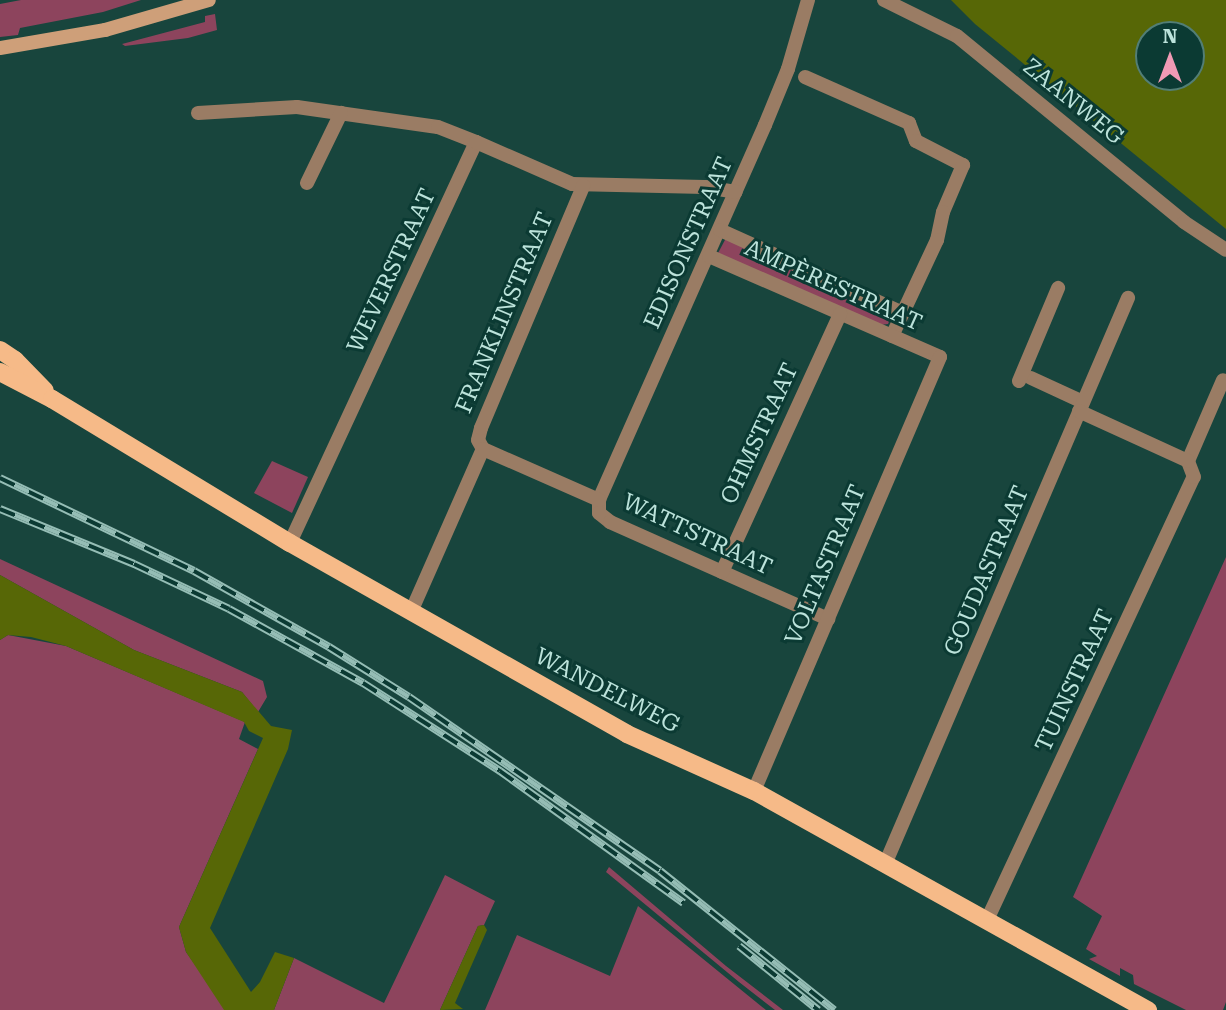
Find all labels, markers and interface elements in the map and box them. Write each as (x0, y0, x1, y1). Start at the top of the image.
north arrow (1135, 21, 1205, 91)
text: N (1163, 25, 1177, 48)
street label: ZAANWEG (1017, 53, 1129, 151)
street label: EDISONSTRAAT (639, 153, 739, 333)
street label: WEVERSTRAAT (342, 185, 442, 357)
street label: FRANKLINSTRAAT (450, 208, 560, 418)
street label: AMPÈRESTRAAT (740, 235, 926, 337)
street label: OHMSTRAAT (715, 359, 805, 509)
street label: VOLTASTRAAT (780, 481, 872, 649)
street label: GOUDASTRAAT (939, 482, 1035, 660)
street label: WATTSTRAAT (618, 488, 776, 582)
street label: TUINSTRAAT (1030, 605, 1120, 757)
street label: WANDELWEG (530, 643, 684, 739)

